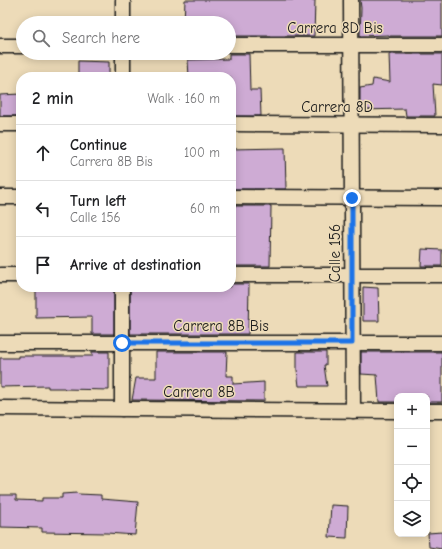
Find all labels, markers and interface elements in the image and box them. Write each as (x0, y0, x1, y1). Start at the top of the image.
search box (16, 16, 236, 60)
street label: Carrera 8D Bis (287, 19, 383, 37)
icon: search (30, 27, 52, 49)
text: Search here (62, 29, 140, 47)
text: 2 min (32, 89, 73, 108)
text: Walk · 160 m (148, 91, 220, 106)
street label: Carrera 8D (301, 98, 373, 116)
text: Continue (70, 136, 127, 154)
icon: ahead (32, 142, 54, 164)
text: 100 m (184, 145, 220, 160)
text: Carrera 8B Bis (70, 154, 153, 169)
route end (343, 189, 361, 207)
text: Turn left (70, 192, 126, 210)
icon: left (32, 198, 54, 220)
text: 60 m (190, 201, 220, 216)
text: Calle 156 (70, 210, 120, 225)
street label: Calle 156 (326, 224, 344, 282)
icon: arrive (32, 254, 54, 276)
text: Arrive at destination (70, 256, 201, 274)
street label: Carrera 8B Bis (173, 317, 269, 335)
route start (113, 334, 131, 352)
street label: Carrera 8B (163, 383, 235, 401)
map controls (394, 393, 430, 537)
button: + (394, 393, 430, 429)
button: − (394, 429, 430, 465)
button: locate (394, 465, 430, 501)
button: layers (394, 501, 430, 537)

